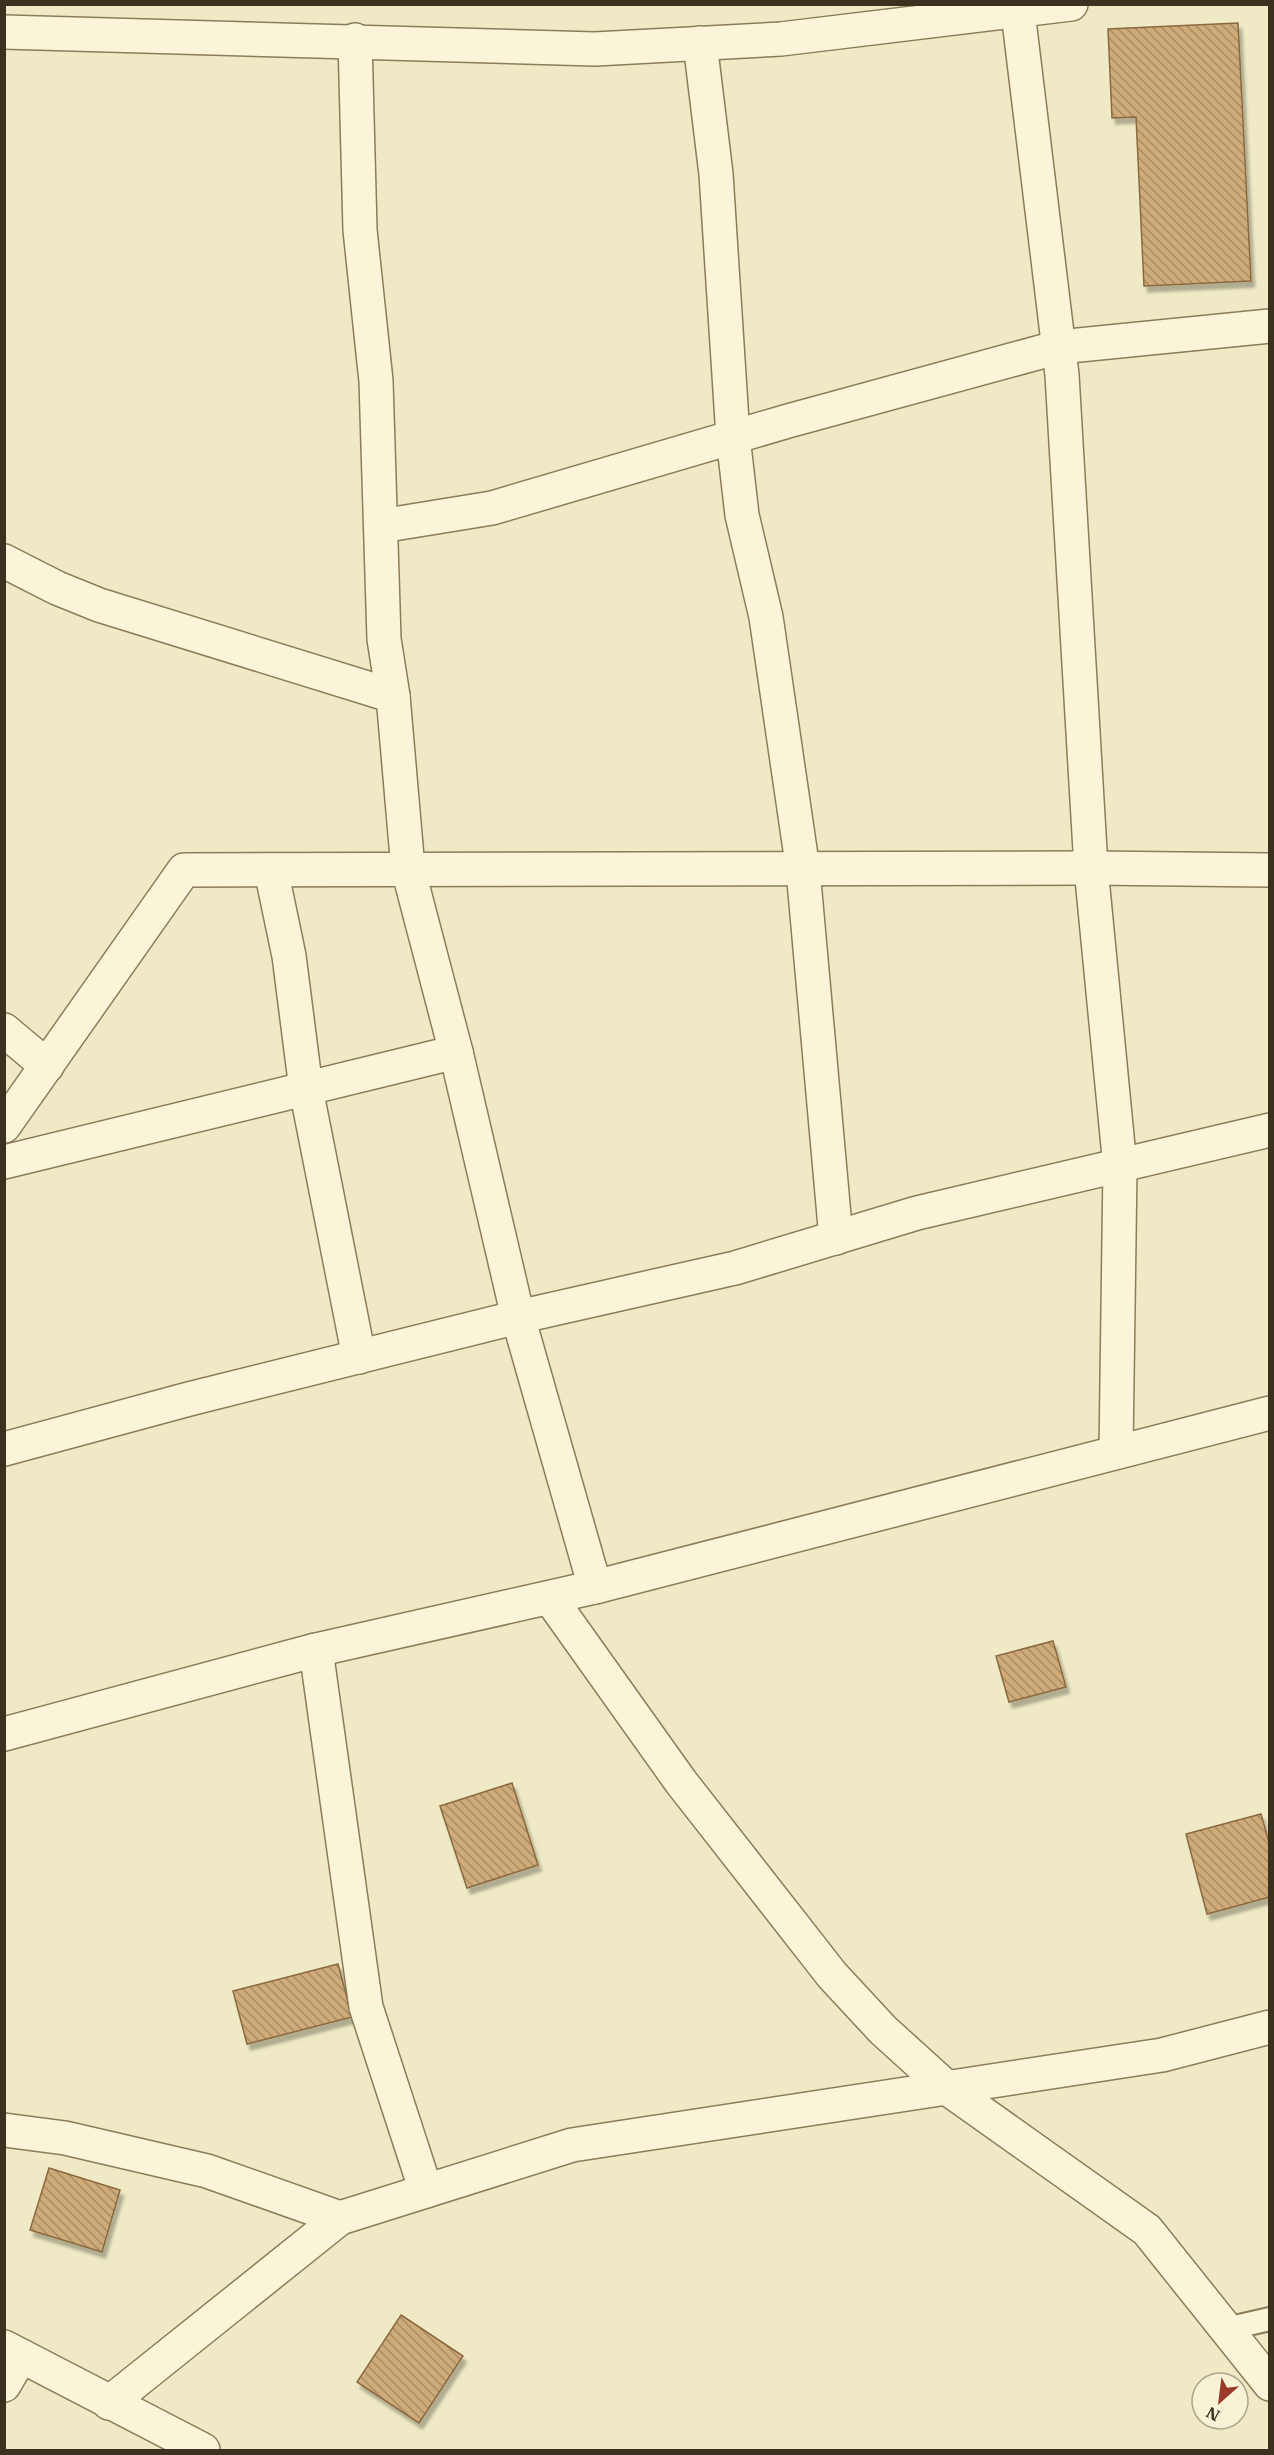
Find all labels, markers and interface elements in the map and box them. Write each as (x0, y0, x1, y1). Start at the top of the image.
north arrow (1190, 2371, 1250, 2431)
text: N (1203, 2402, 1223, 2426)

